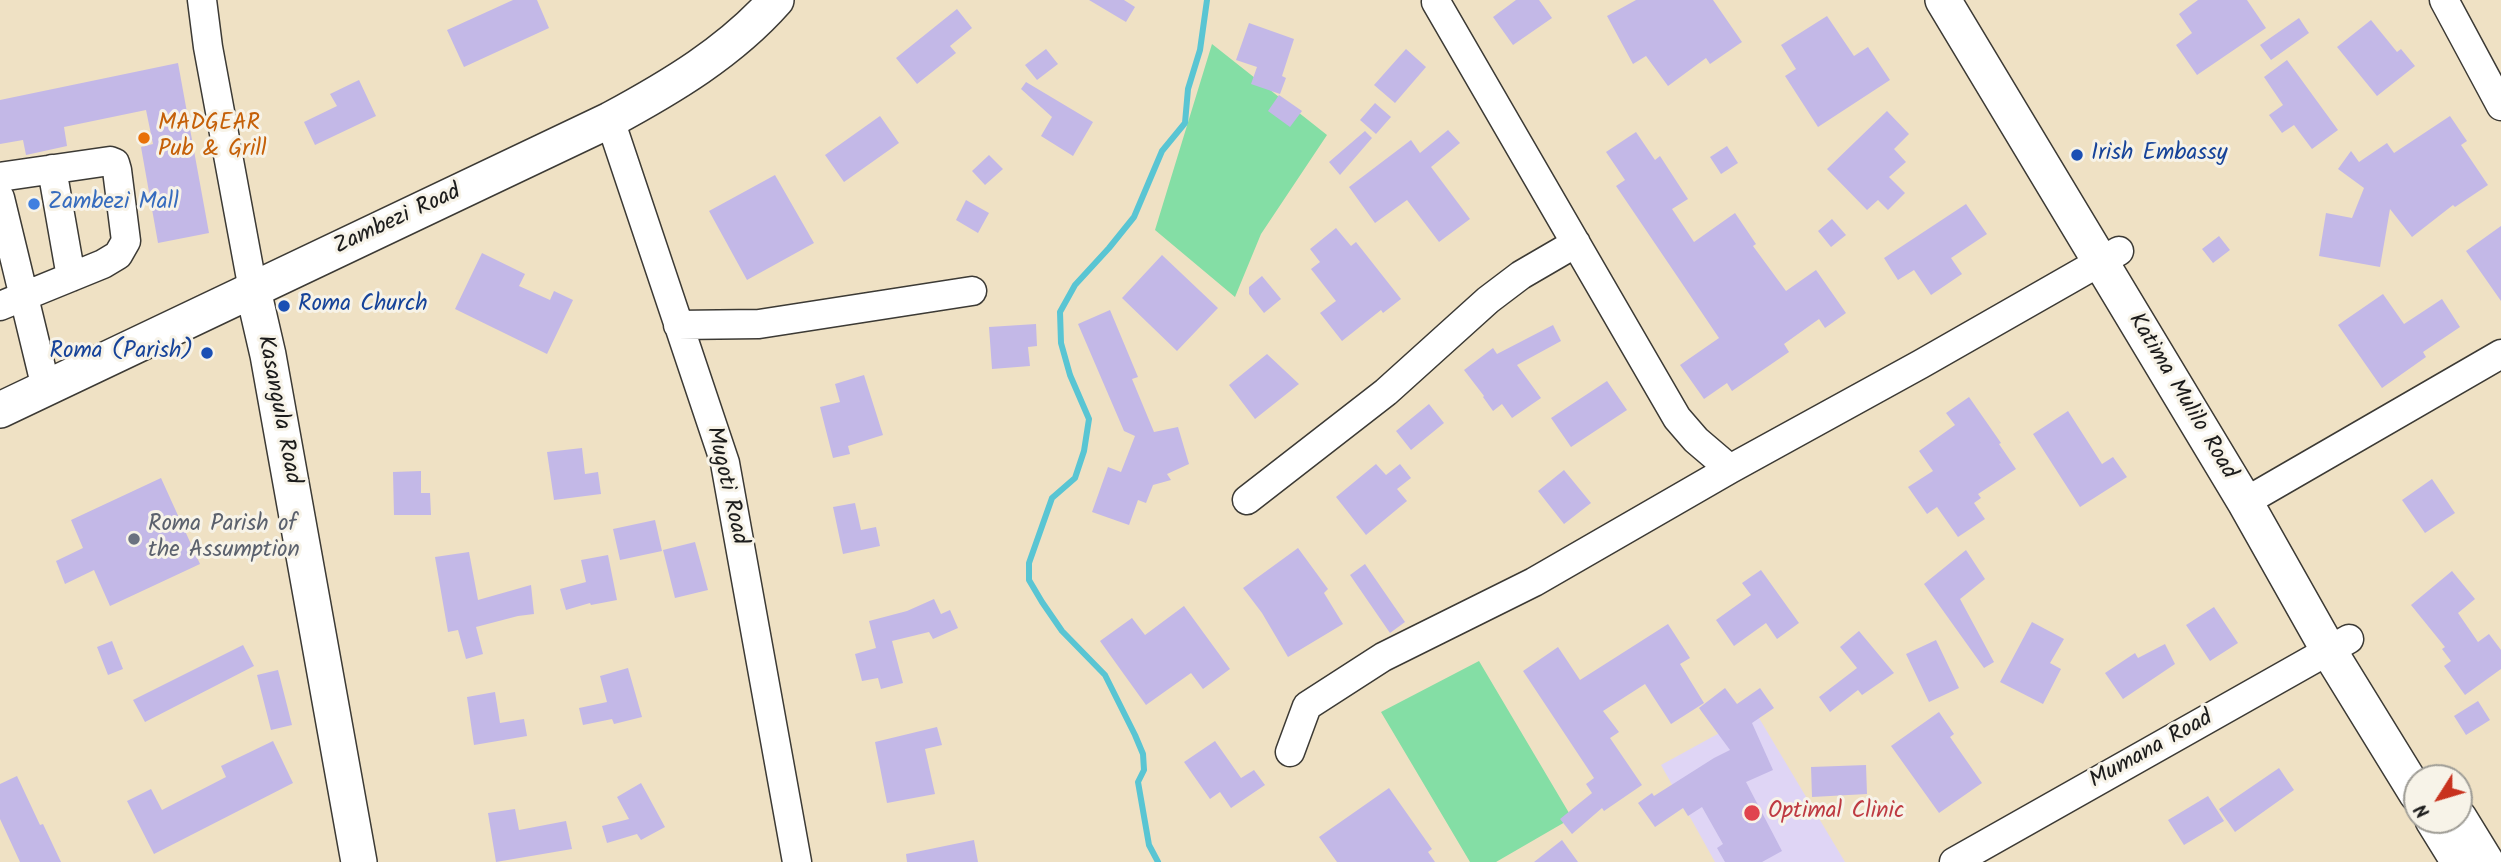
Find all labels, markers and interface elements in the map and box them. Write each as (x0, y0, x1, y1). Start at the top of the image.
place label: MADGEAR Pub & Grill (158, 111, 267, 165)
marker: MADGEAR Pub & Grill (136, 130, 152, 146)
place label: Irish Embassy (2091, 141, 2228, 169)
marker: Irish Embassy (2069, 147, 2085, 163)
street label: Zambezi Road (330, 180, 466, 262)
place label: Zambezi Mall (48, 190, 179, 218)
marker: Zambezi Mall (26, 196, 42, 212)
place label: Roma Church (298, 292, 428, 320)
marker: Roma Church (276, 298, 292, 314)
street label: Katima Mulilo Road (2121, 309, 2241, 485)
street label: Kasangula Road (249, 333, 305, 487)
place label: Roma (Parish) (50, 339, 193, 367)
marker: Roma (Parish) (199, 345, 215, 361)
street label: Mugoti Road (698, 424, 752, 548)
place label: Roma Parish of the Assumption (148, 512, 300, 566)
marker: Roma Parish of the Assumption (126, 531, 142, 547)
street label: Mumana Road (2086, 706, 2218, 796)
north arrow (2403, 764, 2473, 834)
text: N (2407, 797, 2438, 824)
place label: Optimal Clinic (1768, 799, 1904, 827)
marker: Optimal Clinic (1742, 803, 1762, 823)

